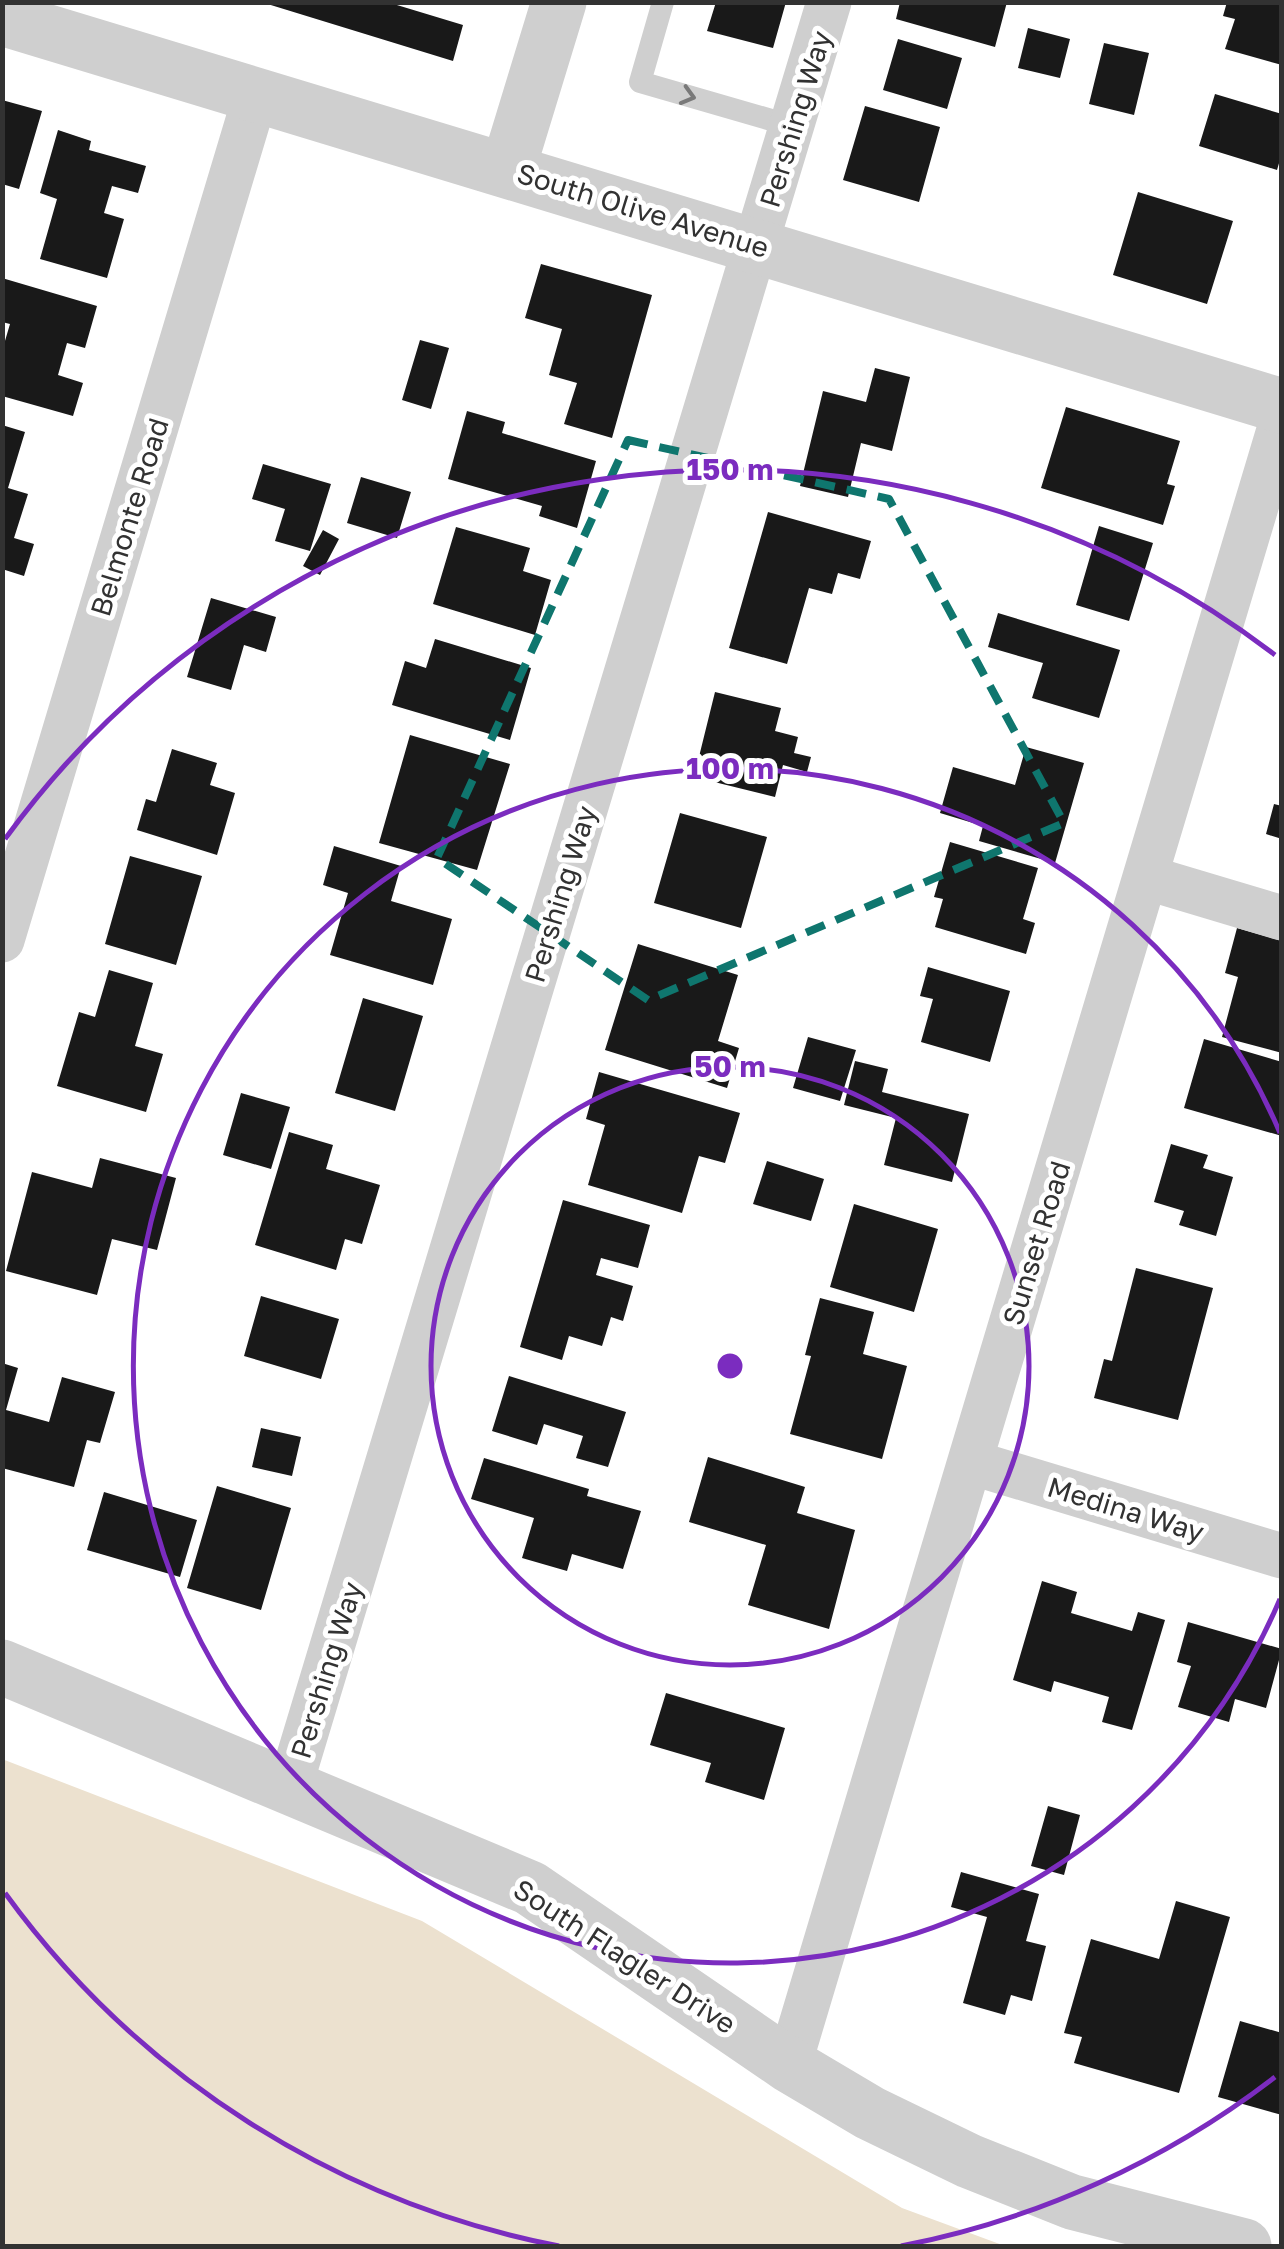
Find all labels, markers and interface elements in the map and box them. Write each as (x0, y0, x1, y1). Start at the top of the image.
street label: Pershing Way (752, 26, 838, 211)
one-way arrow (679, 84, 696, 105)
street label: South Olive Avenue (513, 156, 773, 264)
street label: Belmonte Road (83, 414, 175, 620)
text: 150 m (687, 451, 774, 487)
text: 100 m (686, 750, 774, 786)
street label: Pershing Way (517, 801, 603, 986)
text: 50 m (694, 1048, 766, 1084)
street label: Sunset Road (995, 1157, 1077, 1329)
centre of rings (712, 1348, 748, 1384)
street label: Medina Way (1044, 1470, 1208, 1549)
street label: Pershing Way (283, 1577, 369, 1762)
street label: South Flagler Drive (508, 1872, 742, 2040)

